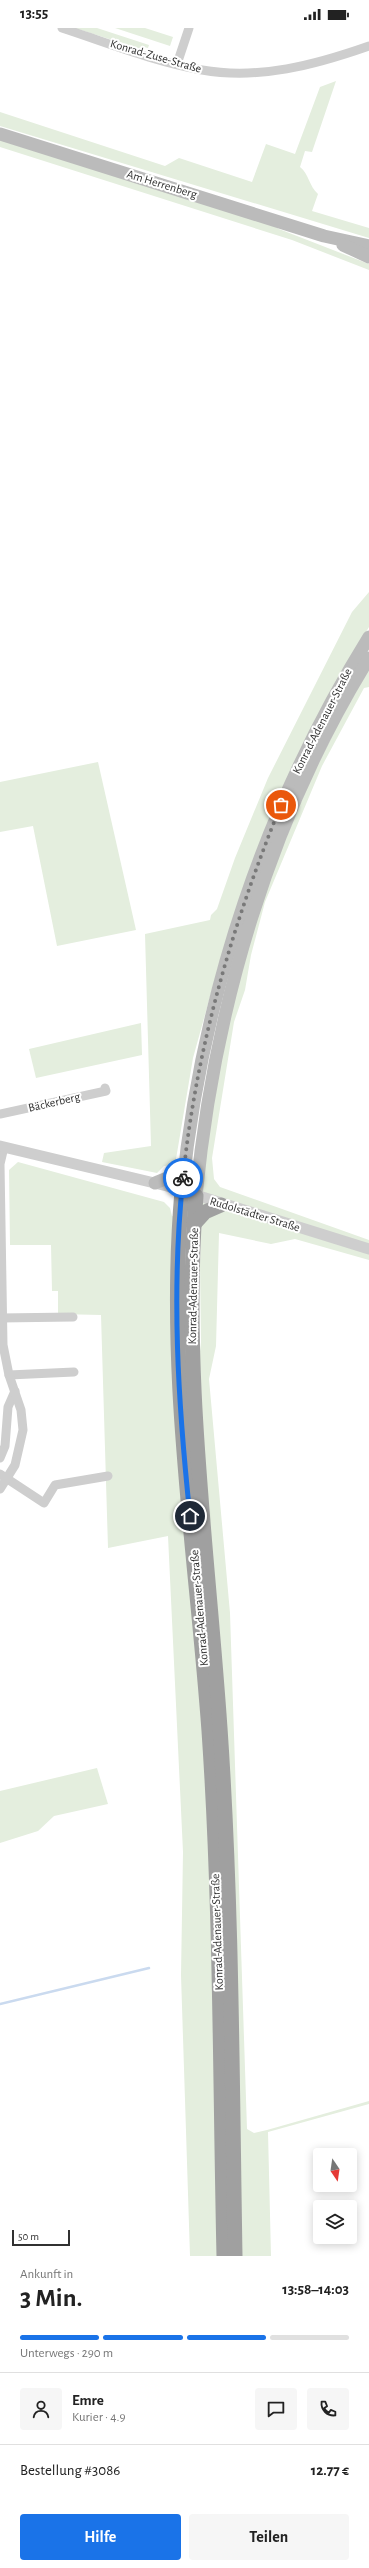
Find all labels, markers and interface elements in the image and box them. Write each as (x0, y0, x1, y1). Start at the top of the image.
text: 13:55 (20, 6, 48, 21)
street label: Konrad-Zuse-Straße (109, 37, 203, 75)
street label: Am Herrenberg (125, 168, 199, 200)
street label: Konrad-Adenauer-Straße (290, 666, 354, 776)
pin (264, 788, 298, 822)
icon: bag (270, 794, 292, 816)
street label: Bäckerberg (27, 1090, 81, 1114)
courier (163, 1158, 203, 1198)
icon: bike (172, 1167, 194, 1189)
street label: Rudolstädter Straße (208, 1195, 302, 1233)
street label: Konrad-Adenauer-Straße (186, 1228, 200, 1344)
pin (173, 1499, 207, 1533)
icon: home (179, 1505, 201, 1527)
street label: Konrad-Adenauer-Straße (188, 1549, 210, 1667)
street label: Konrad-Adenauer-Straße (209, 1873, 225, 1991)
north arrow (313, 2148, 357, 2192)
map controls (313, 2148, 357, 2244)
button: layers (313, 2200, 357, 2244)
scale bar (12, 2228, 70, 2247)
text: 50 m (18, 2231, 39, 2242)
text: Ankunft in (20, 2268, 73, 2281)
text: 13:58–14:03 (282, 2282, 349, 2297)
text: 3 Min. (20, 2285, 82, 2311)
text: Unterwegs · 290 m (20, 2347, 113, 2360)
button: person (20, 2388, 62, 2430)
button: chat (255, 2388, 297, 2430)
button: phone (307, 2388, 349, 2430)
text: Emre (72, 2393, 104, 2408)
text: Kurier · 4.9 (72, 2411, 126, 2424)
text: Bestellung #3086 (20, 2463, 120, 2478)
text: 12.77 € (311, 2463, 349, 2478)
button: Hilfe (20, 2514, 181, 2560)
button: Teilen (189, 2514, 349, 2560)

